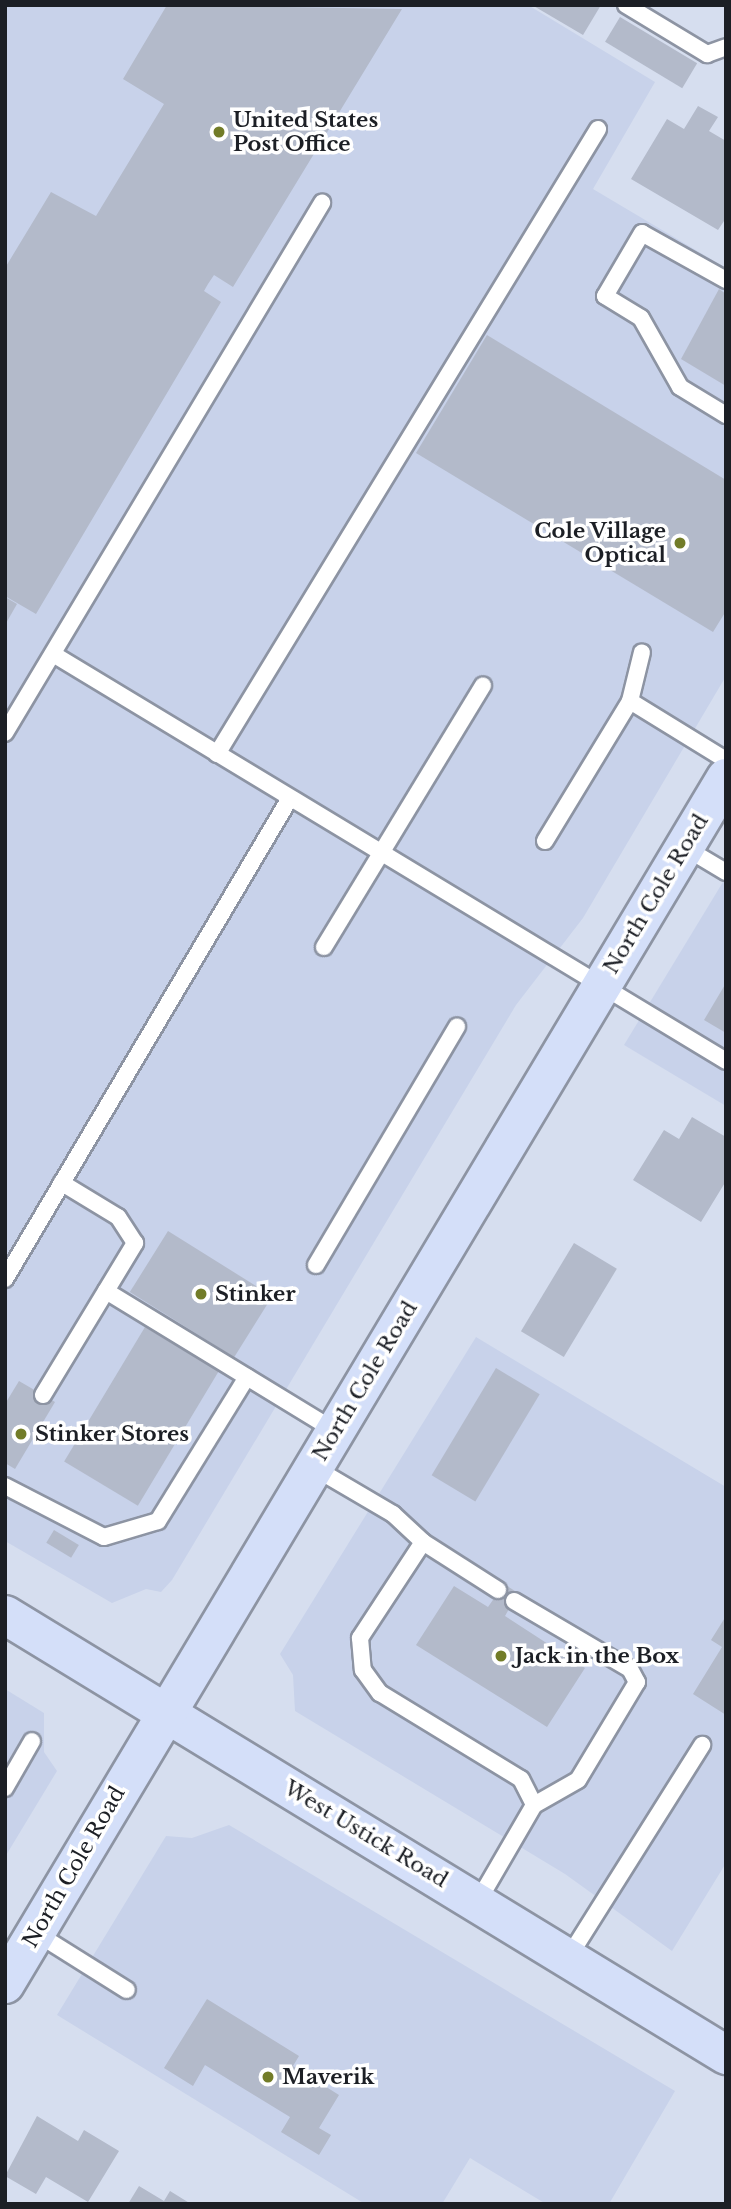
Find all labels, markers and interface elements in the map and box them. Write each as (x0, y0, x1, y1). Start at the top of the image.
place label: United States Post Office (233, 107, 378, 157)
marker: United States Post Office (211, 124, 227, 140)
place label: Cole Village Optical (533, 518, 666, 568)
marker: Cole Village Optical (672, 535, 688, 551)
street label: North Cole Road (598, 810, 714, 978)
place label: Stinker (215, 1281, 296, 1307)
marker: Stinker (193, 1286, 209, 1302)
street label: North Cole Road (307, 1297, 423, 1465)
place label: Stinker Stores (35, 1421, 189, 1447)
marker: Stinker Stores (13, 1426, 29, 1442)
place label: Jack in the Box (515, 1643, 679, 1669)
marker: Jack in the Box (493, 1648, 509, 1664)
street label: West Ustick Road (279, 1775, 453, 1893)
street label: North Cole Road (18, 1782, 130, 1952)
place label: Maverik (282, 2064, 375, 2090)
marker: Maverik (260, 2069, 276, 2085)

